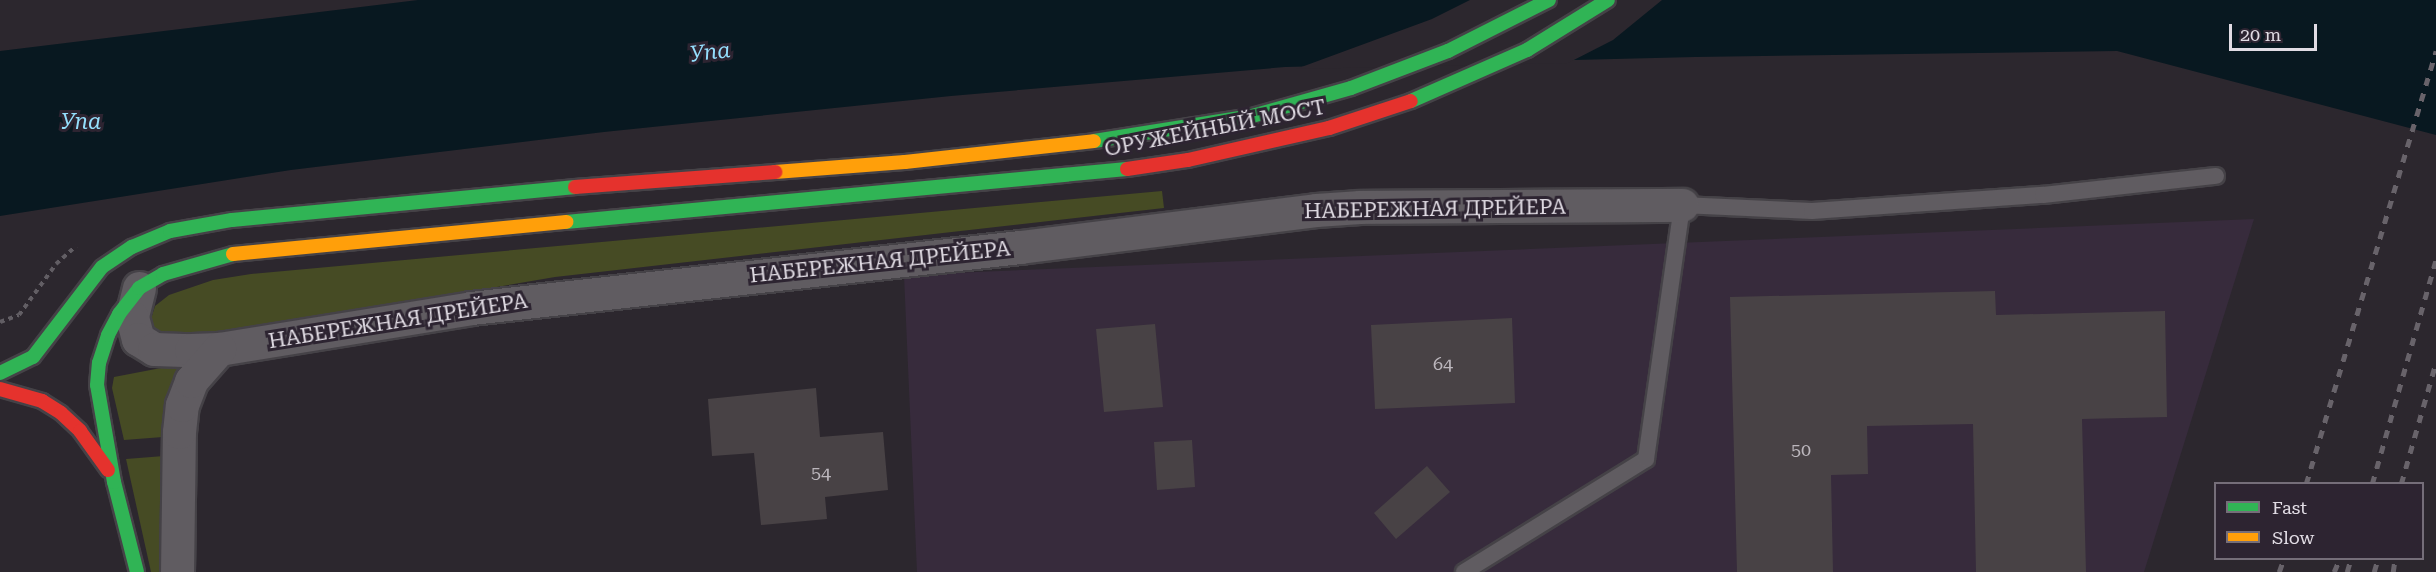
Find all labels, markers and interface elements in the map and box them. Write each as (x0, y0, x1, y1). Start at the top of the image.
scale bar (2232, 12, 2320, 50)
text: 20 m (2240, 24, 2281, 45)
water label: Упа (688, 36, 732, 68)
street label: ОРУЖЕЙНЫЙ МОСТ (1102, 94, 1328, 162)
water label: Упа (61, 109, 101, 135)
street label: НАБЕРЕЖНАЯ ДРЕЙЕРА (1304, 194, 1566, 224)
street label: НАБЕРЕЖНАЯ ДРЕЙЕРА (748, 236, 1012, 288)
street label: НАБЕРЕЖНАЯ ДРЕЙЕРА (267, 288, 529, 354)
house number: 64 (1433, 353, 1453, 375)
house number: 50 (1791, 439, 1811, 461)
house number: 54 (811, 462, 831, 484)
legend (2214, 482, 2424, 560)
text: Fast (2272, 497, 2307, 518)
text: Slow (2272, 527, 2314, 548)

